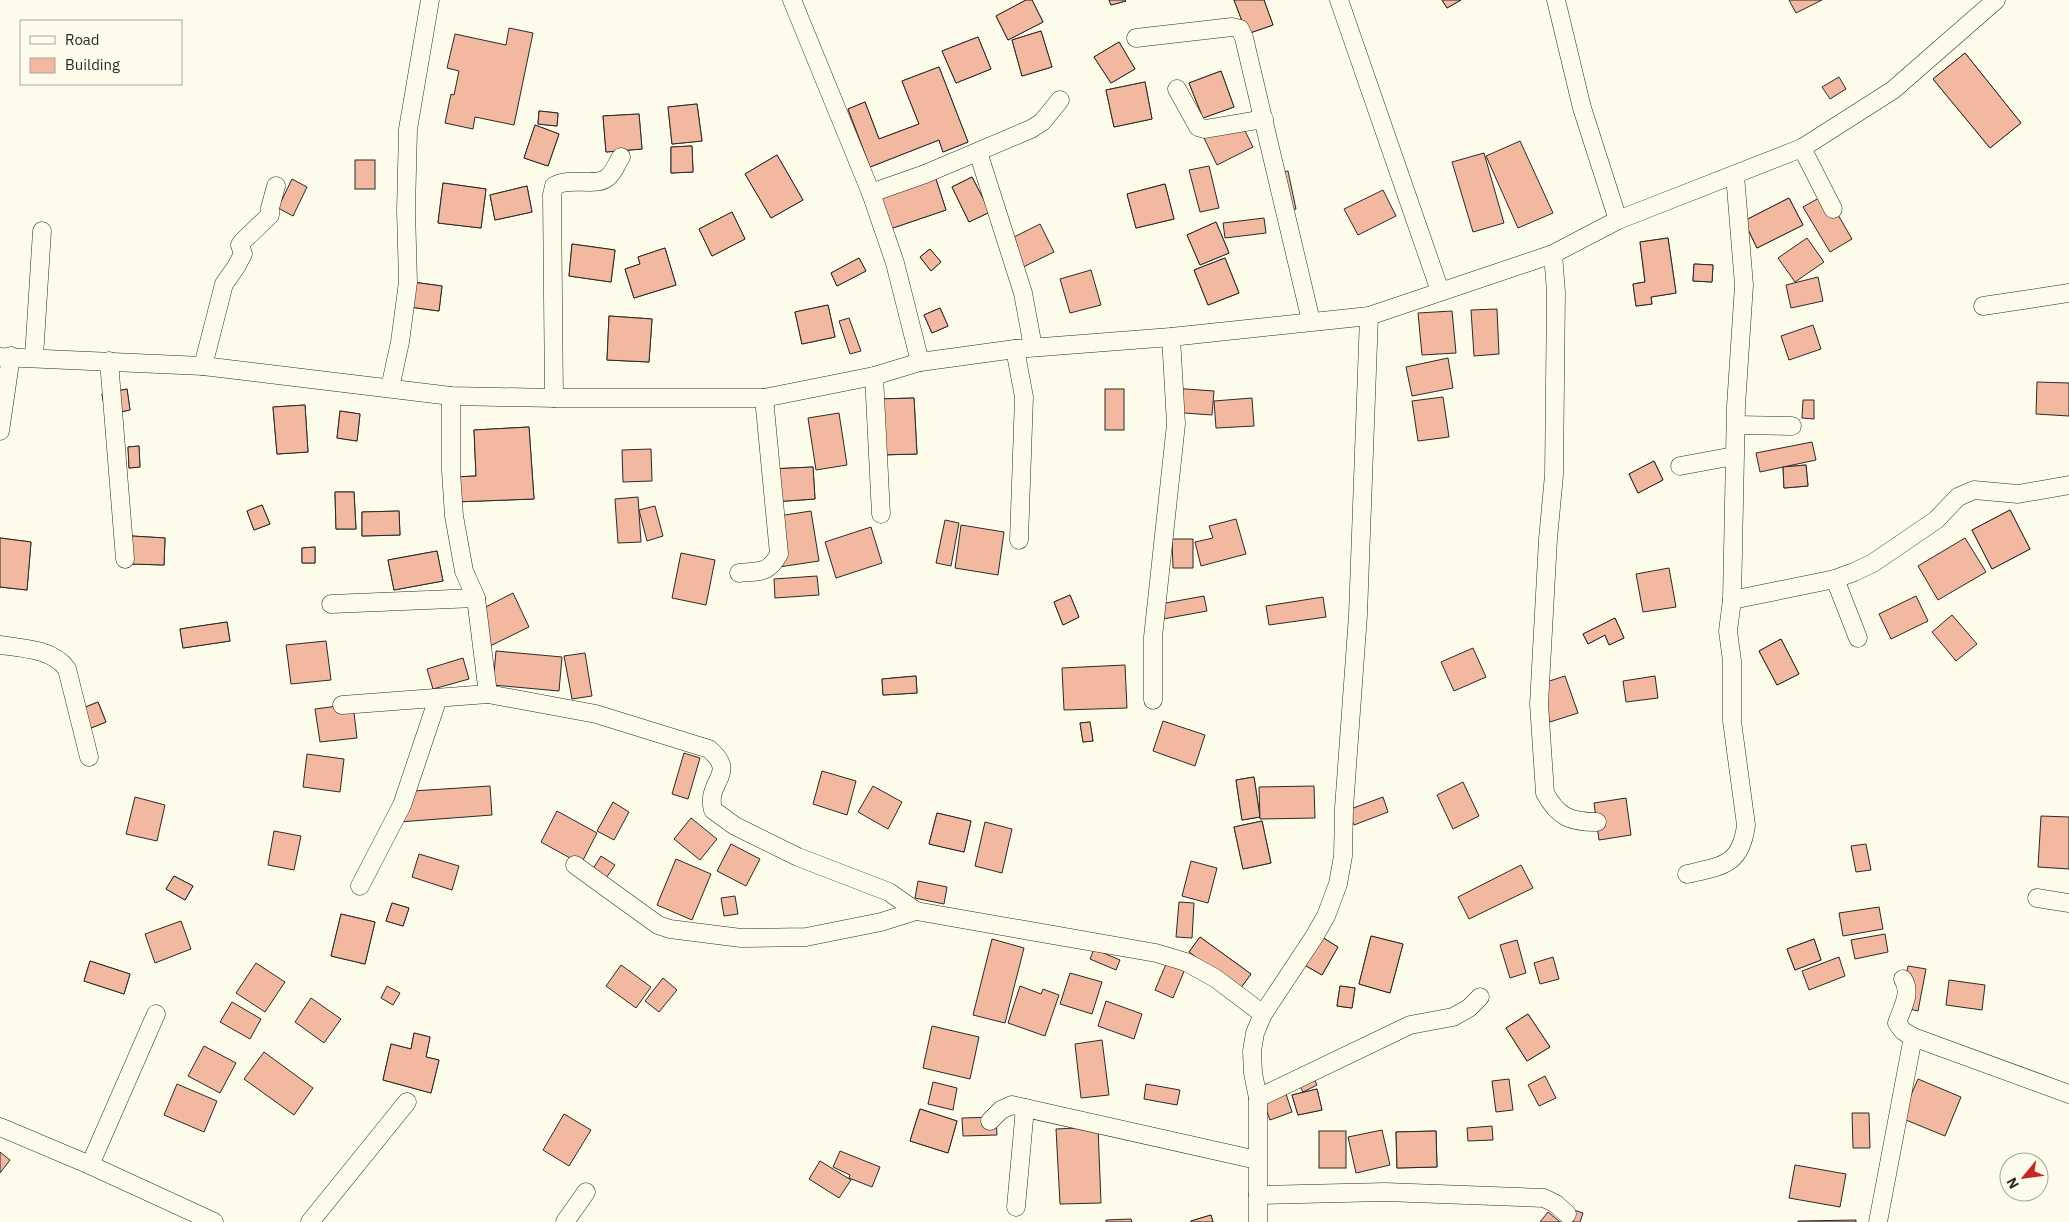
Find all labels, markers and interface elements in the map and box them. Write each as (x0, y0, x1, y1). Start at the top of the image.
legend (20, 20, 182, 85)
text: Road (65, 30, 100, 49)
text: Building (65, 55, 120, 74)
north arrow (1999, 1152, 2049, 1202)
text: N (2002, 1175, 2023, 1192)

